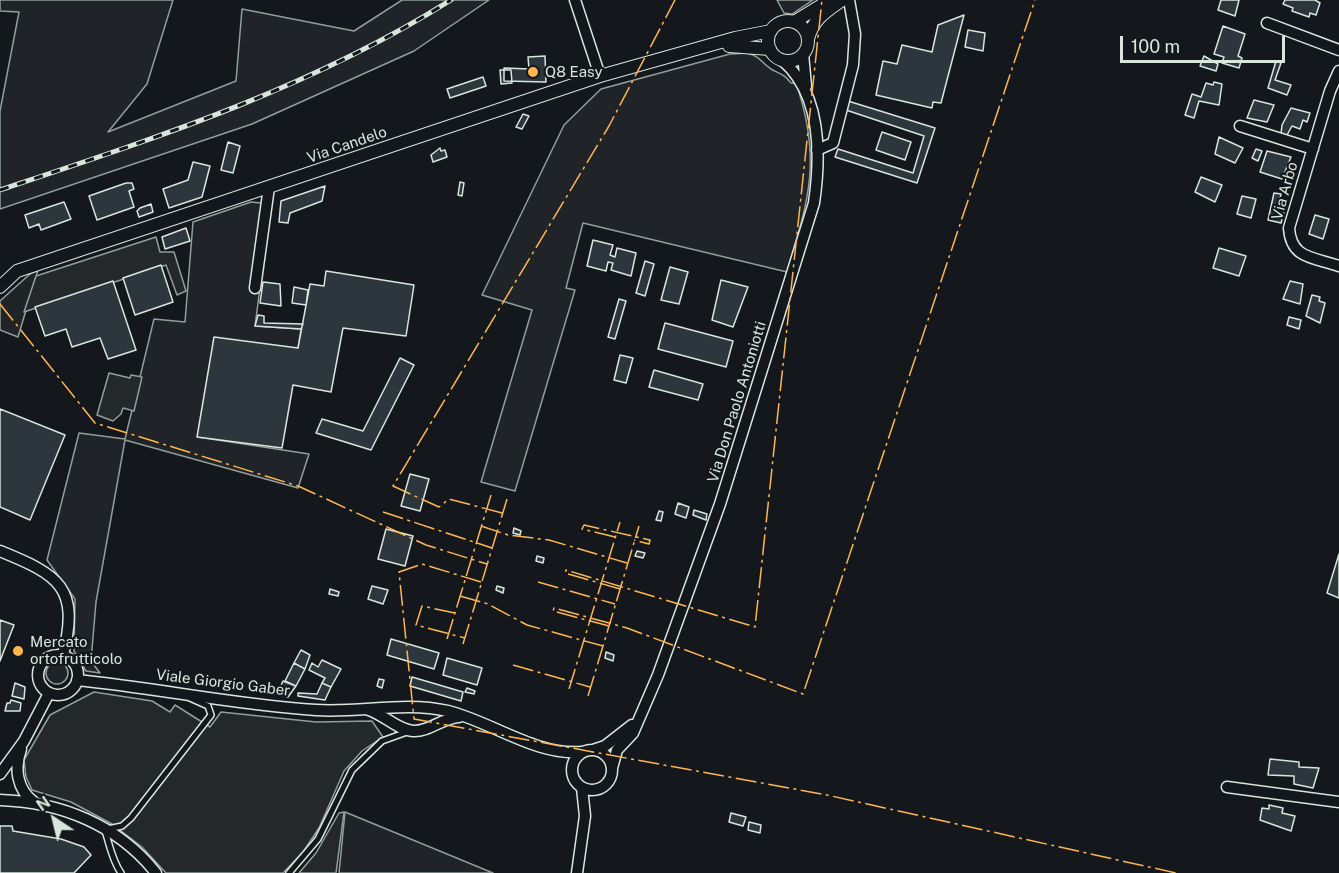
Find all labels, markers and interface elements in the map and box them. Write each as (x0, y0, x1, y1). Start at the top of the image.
scale bar (1123, 24, 1288, 62)
text: 100 m (1131, 36, 1180, 57)
place label: Q8 Easy (545, 63, 603, 81)
marker: Q8 Easy (526, 65, 540, 79)
street label: Via Candelo (305, 123, 389, 167)
street label: Via Arbo (1268, 160, 1302, 222)
street label: Via Don Paolo Antoniotti (704, 319, 770, 485)
place label: Mercato ortofrutticolo (30, 633, 122, 668)
marker: Mercato ortofrutticolo (11, 644, 25, 658)
street label: Viale Giorgio Gaber (155, 666, 291, 700)
north arrow (24, 789, 84, 849)
text: N (33, 792, 54, 815)

